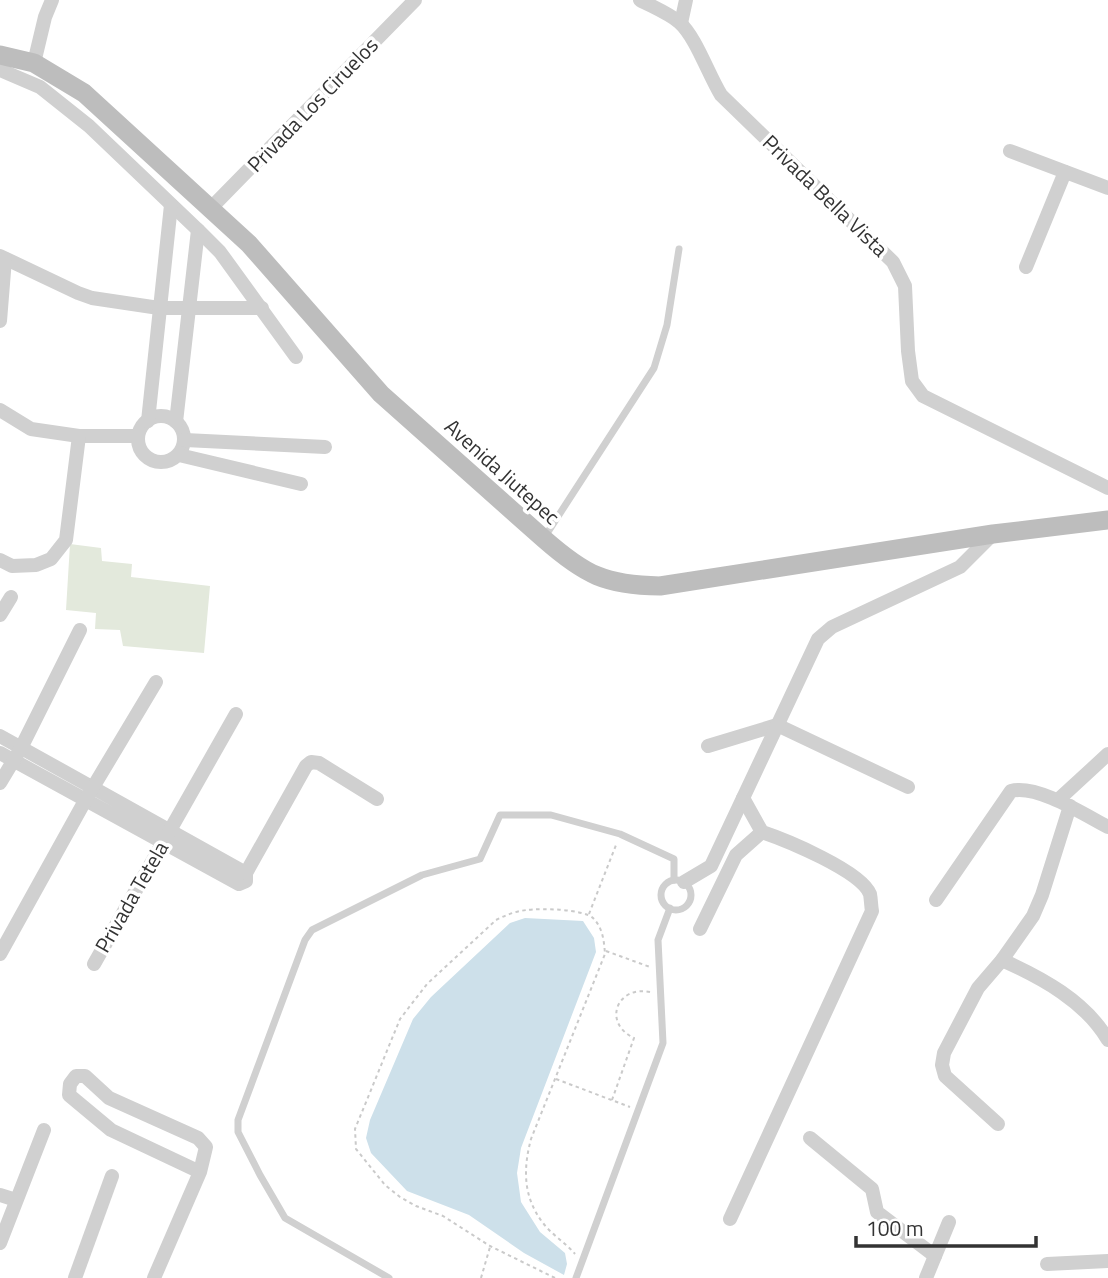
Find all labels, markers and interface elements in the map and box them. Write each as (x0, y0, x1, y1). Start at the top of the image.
street label: Privada Los Ciruelos (239, 29, 385, 179)
street label: Privada Bella Vista (756, 127, 896, 264)
street label: Avenida Jiutepec (438, 411, 567, 532)
street label: Privada Tetela (86, 834, 176, 958)
scale bar (856, 1204, 1036, 1248)
text: 100 m (866, 1212, 923, 1244)

